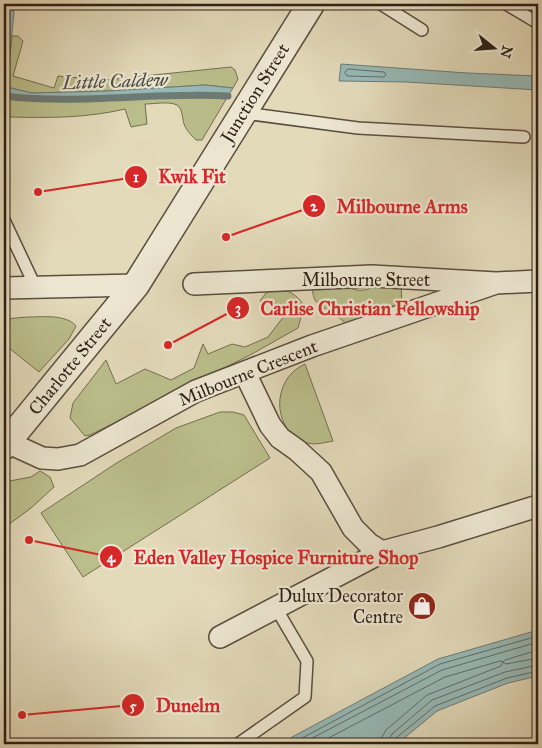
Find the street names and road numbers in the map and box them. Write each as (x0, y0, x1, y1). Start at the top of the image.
street label: Junction Street (215, 39, 295, 149)
street label: Milbourne Street (302, 269, 431, 291)
street label: Charlotte Street (24, 312, 116, 419)
street label: Milbourne Crescent (175, 335, 321, 411)

